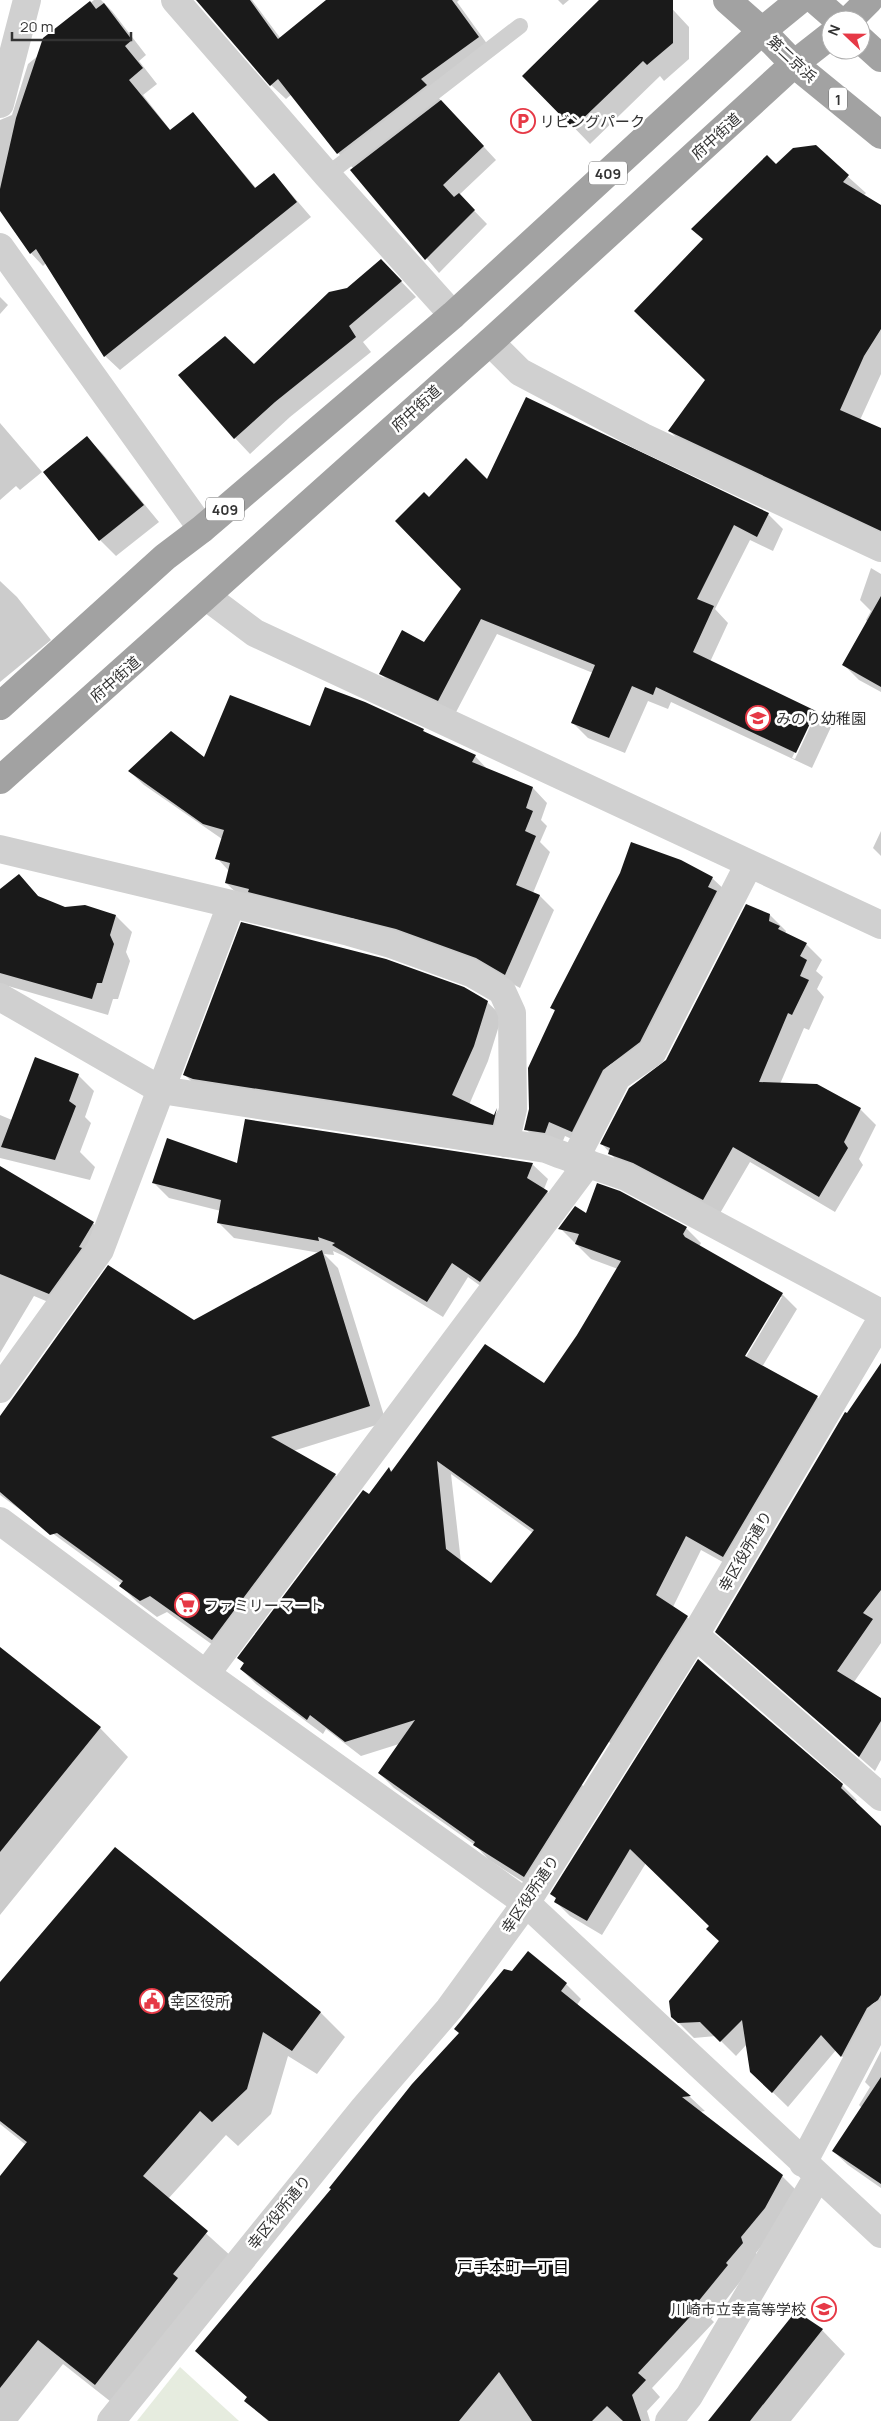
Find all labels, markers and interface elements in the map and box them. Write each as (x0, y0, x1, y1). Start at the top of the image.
scale bar (12, 10, 131, 42)
north arrow (821, 10, 871, 60)
text: 20 m (20, 16, 53, 37)
text: N (823, 22, 844, 38)
street label: 第二京浜 (763, 31, 821, 87)
road number: 1 (829, 88, 847, 110)
parking icon: リビングパーク (510, 108, 536, 134)
street label: 府中街道 (687, 108, 745, 164)
place label: リビングパーク (540, 111, 645, 132)
road number: 409 (589, 162, 627, 184)
street label: 府中街道 (387, 380, 445, 436)
road number: 409 (206, 498, 244, 520)
street label: 府中街道 (85, 651, 145, 707)
school or university icon: みのり幼稚園 (745, 705, 771, 731)
place label: みのり幼稚園 (776, 708, 866, 729)
street label: 幸区役所通り (713, 1507, 777, 1595)
supermarket icon: ファミリーマート (174, 1592, 200, 1618)
place label: ファミリーマート (204, 1595, 324, 1616)
street label: 幸区役所通り (496, 1851, 564, 1937)
public building icon: 幸区役所 (139, 1988, 165, 2014)
place label: 幸区役所 (170, 1991, 230, 2012)
street label: 幸区役所通り (243, 2170, 315, 2254)
district label: 戸手本町一丁目 (457, 2256, 569, 2278)
school or university icon: 川崎市立幸高等学校 (811, 2296, 837, 2322)
place label: 川崎市立幸高等学校 (671, 2299, 806, 2320)

